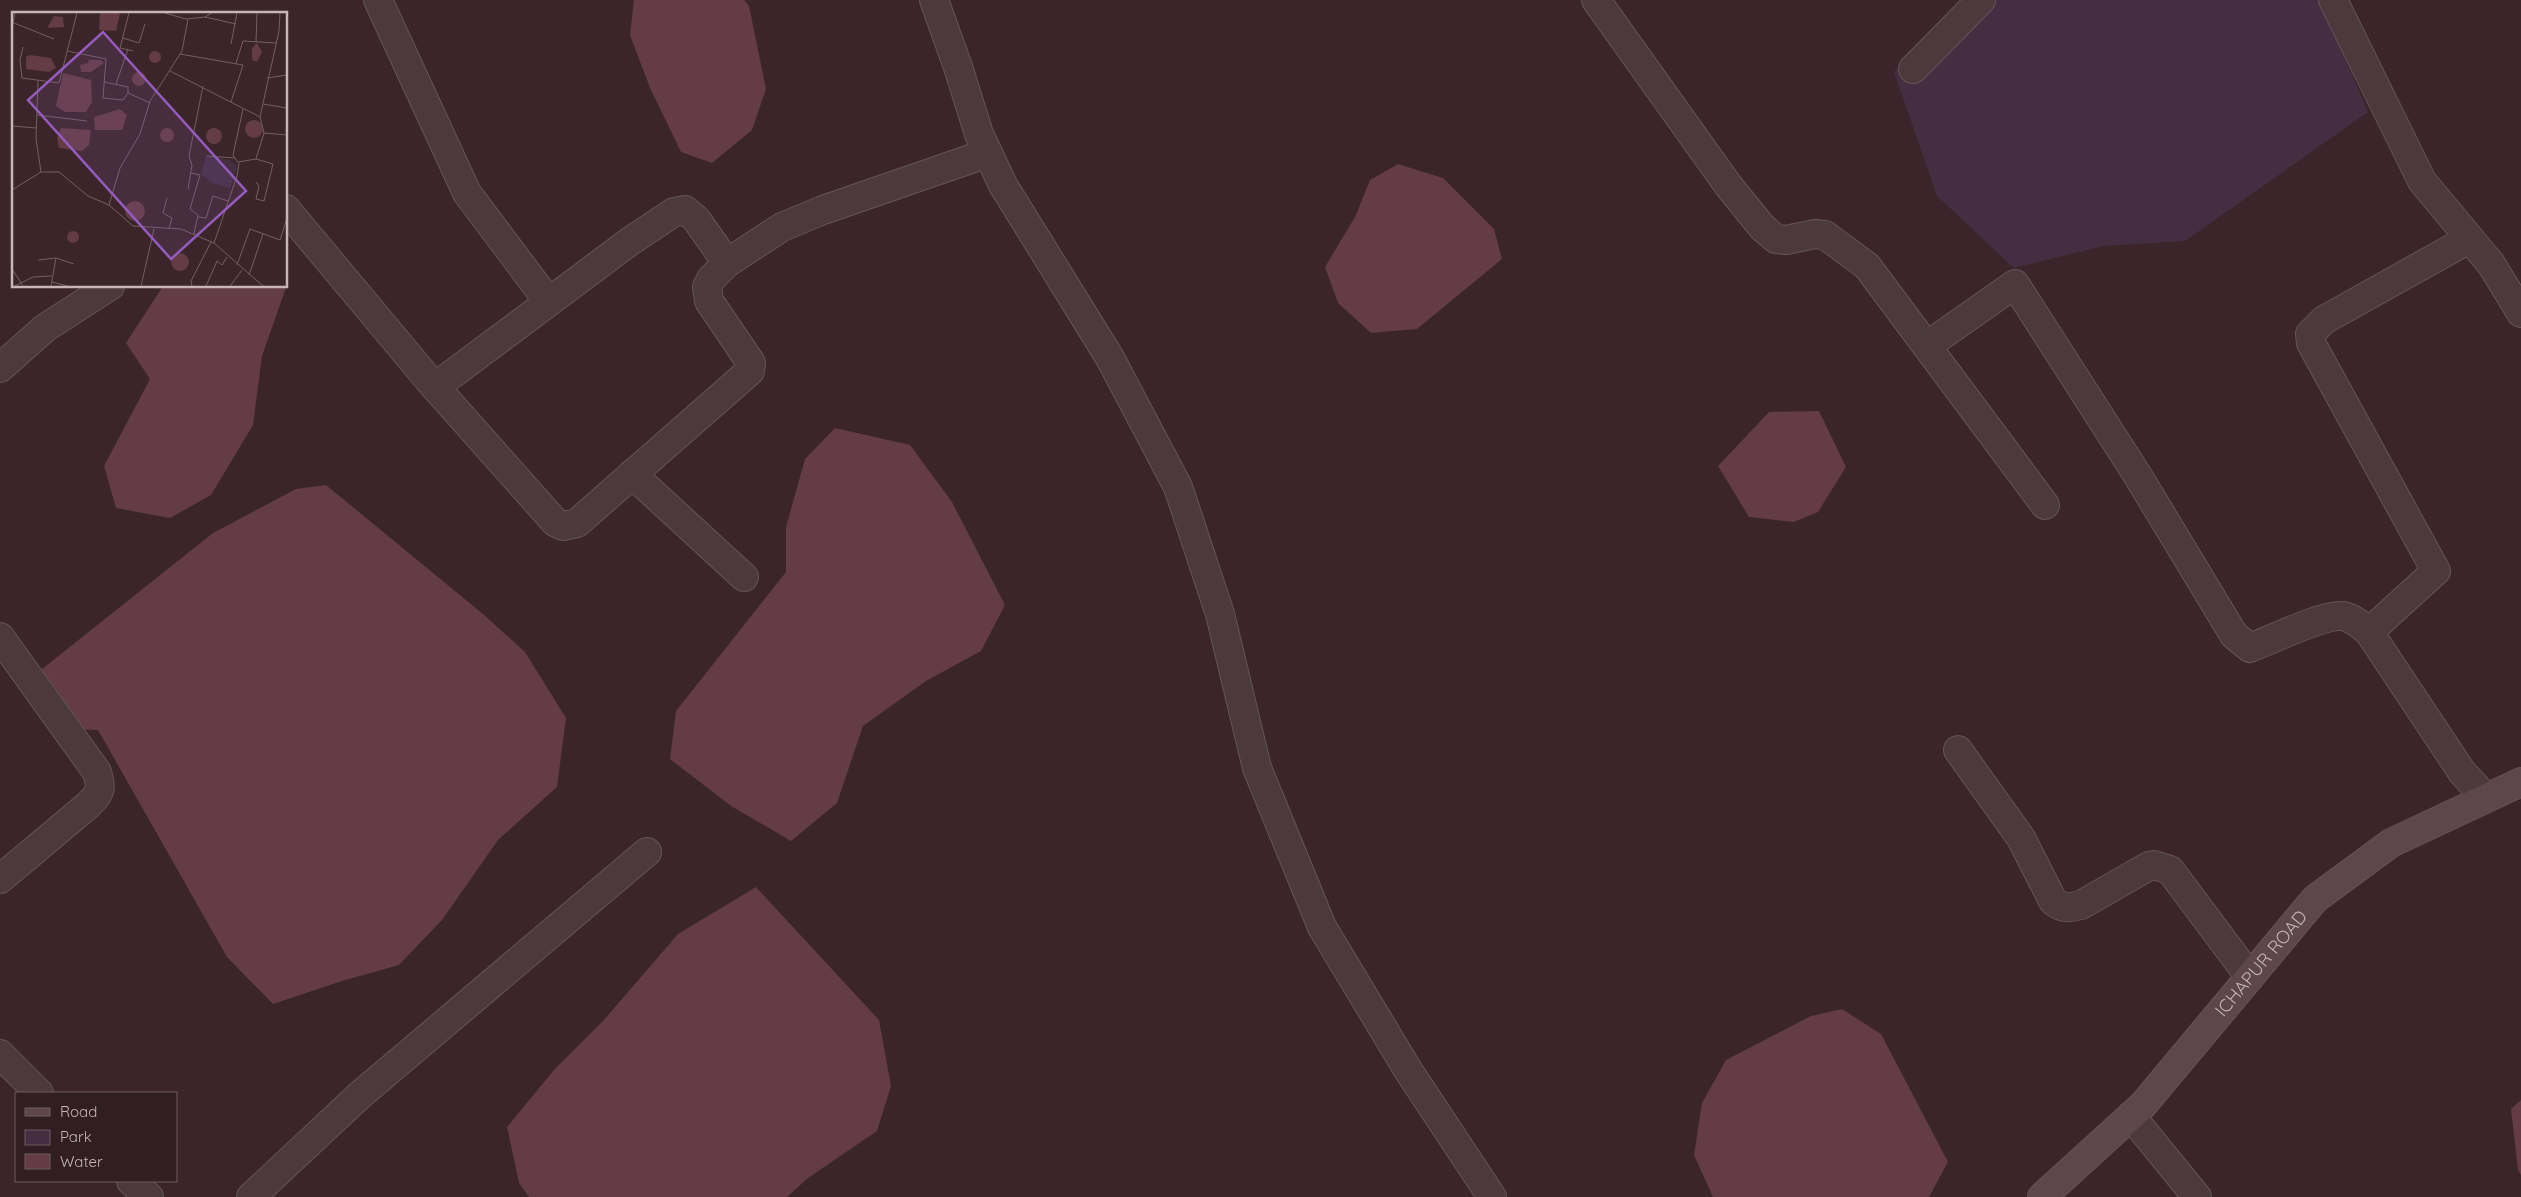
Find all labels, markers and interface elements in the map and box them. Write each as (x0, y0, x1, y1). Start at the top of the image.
inset map (12, 12, 288, 288)
street label: ICHAPUR ROAD (2210, 905, 2312, 1021)
legend (15, 1092, 178, 1182)
text: Road (60, 1102, 97, 1121)
text: Park (60, 1127, 92, 1146)
text: Water (60, 1152, 103, 1171)

